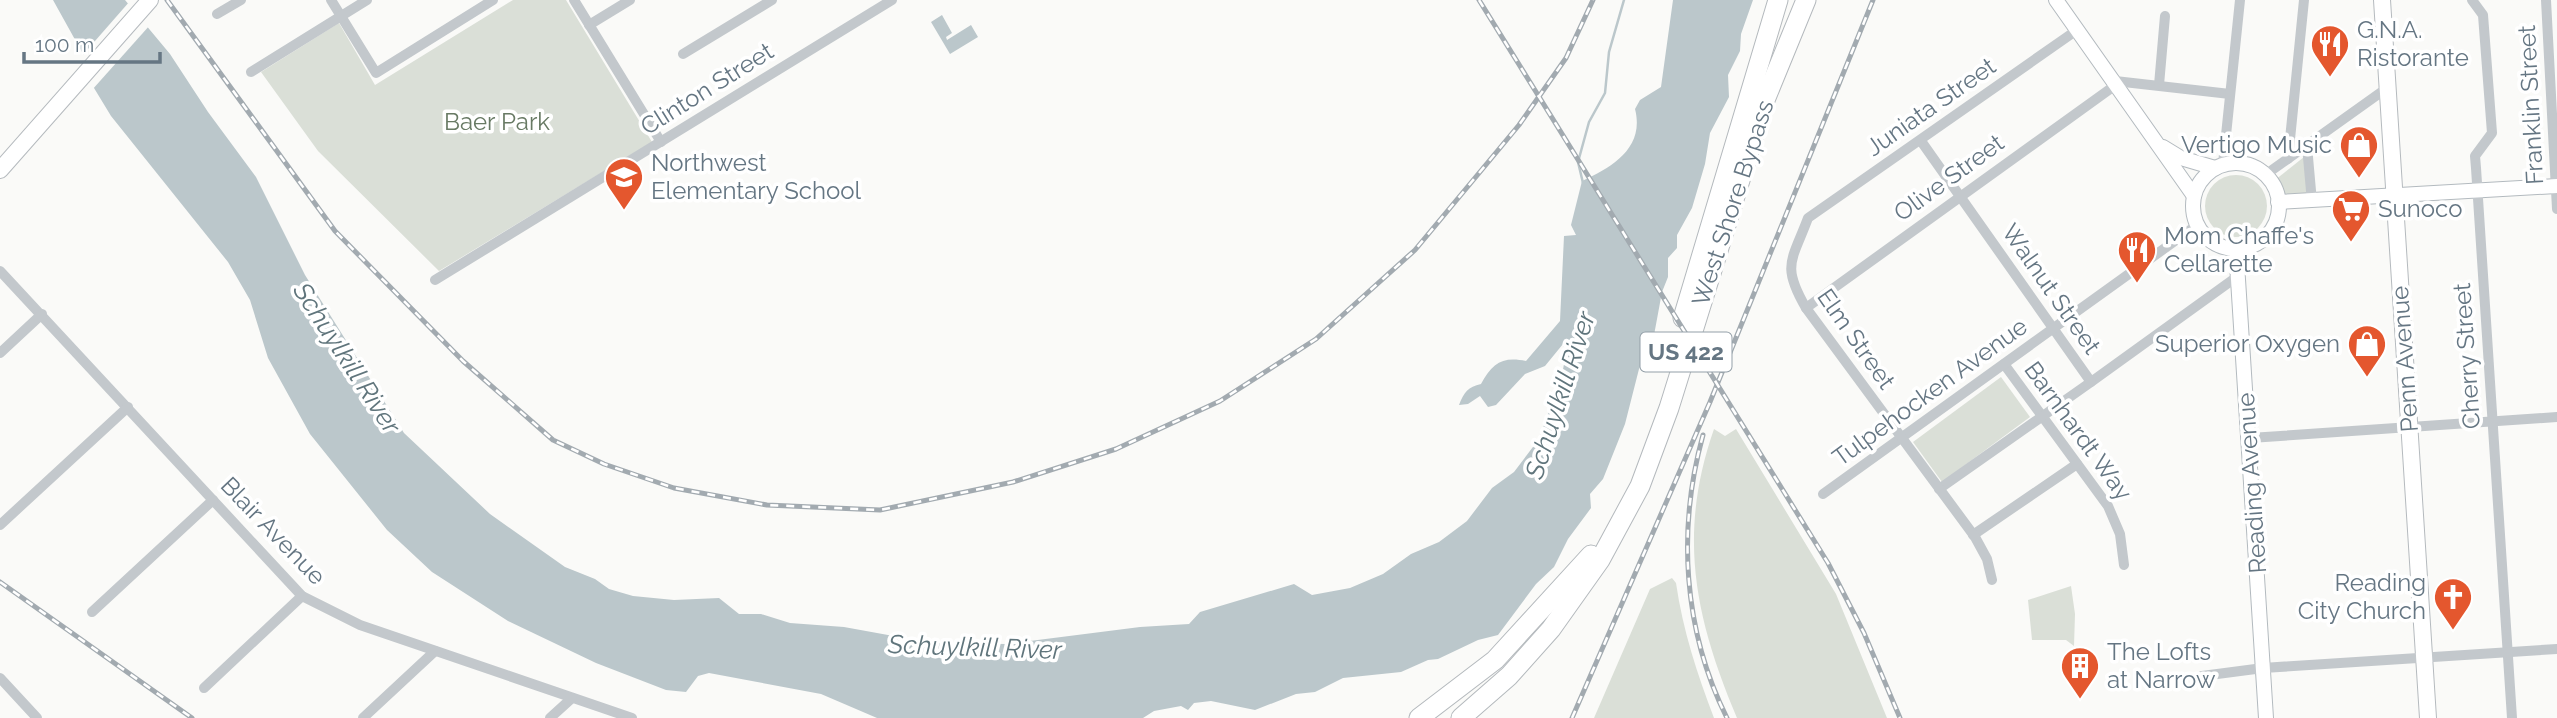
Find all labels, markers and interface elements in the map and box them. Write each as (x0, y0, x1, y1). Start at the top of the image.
place label: G.N.A. Ristorante (2357, 15, 2469, 72)
scale bar (24, 21, 161, 65)
restaurant icon: G.N.A. Ristorante (2309, 23, 2351, 78)
street label: Franklin Street (2512, 24, 2549, 186)
text: 100 m (35, 32, 94, 57)
street label: Clinton Street (635, 36, 778, 141)
street label: Juniata Street (1860, 51, 2001, 162)
street label: West Shore Bypass (1686, 96, 1779, 309)
park label: Baer Park (444, 107, 550, 136)
shop icon: Vertigo Music (2338, 124, 2380, 179)
street label: Olive Street (1888, 128, 2009, 227)
place label: Vertigo Music (2181, 130, 2332, 159)
place label: Northwest Elementary School (651, 148, 862, 205)
school or university icon: Northwest Elementary School (603, 156, 645, 211)
supermarket icon: Sunoco (2330, 188, 2372, 243)
place label: Sunoco (2378, 194, 2462, 223)
street label: Walnut Street (1996, 218, 2107, 359)
place label: Mom Chaffe's Cellarette (2164, 221, 2314, 278)
restaurant icon: Mom Chaffe's Cellarette (2116, 229, 2158, 284)
water label: Schuylkill River (287, 276, 407, 440)
street label: Cherry Street (2447, 282, 2486, 430)
street label: Elm Street (1811, 283, 1902, 394)
street label: Penn Avenue (2385, 285, 2424, 433)
water label: Schuylkill River (1519, 307, 1601, 483)
street label: Tulpehocken Avenue (1827, 311, 2033, 472)
shop icon: Superior Oxygen (2346, 323, 2388, 378)
place label: Superior Oxygen (2155, 329, 2340, 358)
road number: US 422 (1640, 332, 1732, 372)
street label: Barnhardt Way (2018, 356, 2138, 506)
street label: Reading Avenue (2231, 392, 2272, 574)
street label: Blair Avenue (215, 471, 332, 590)
place label: Reading City Church (2298, 568, 2426, 625)
church icon: Reading City Church (2432, 576, 2474, 631)
water label: Schuylkill River (887, 629, 1063, 665)
place label: The Lofts at Narrow (2107, 637, 2216, 694)
building icon: The Lofts at Narrow (2059, 645, 2101, 700)

